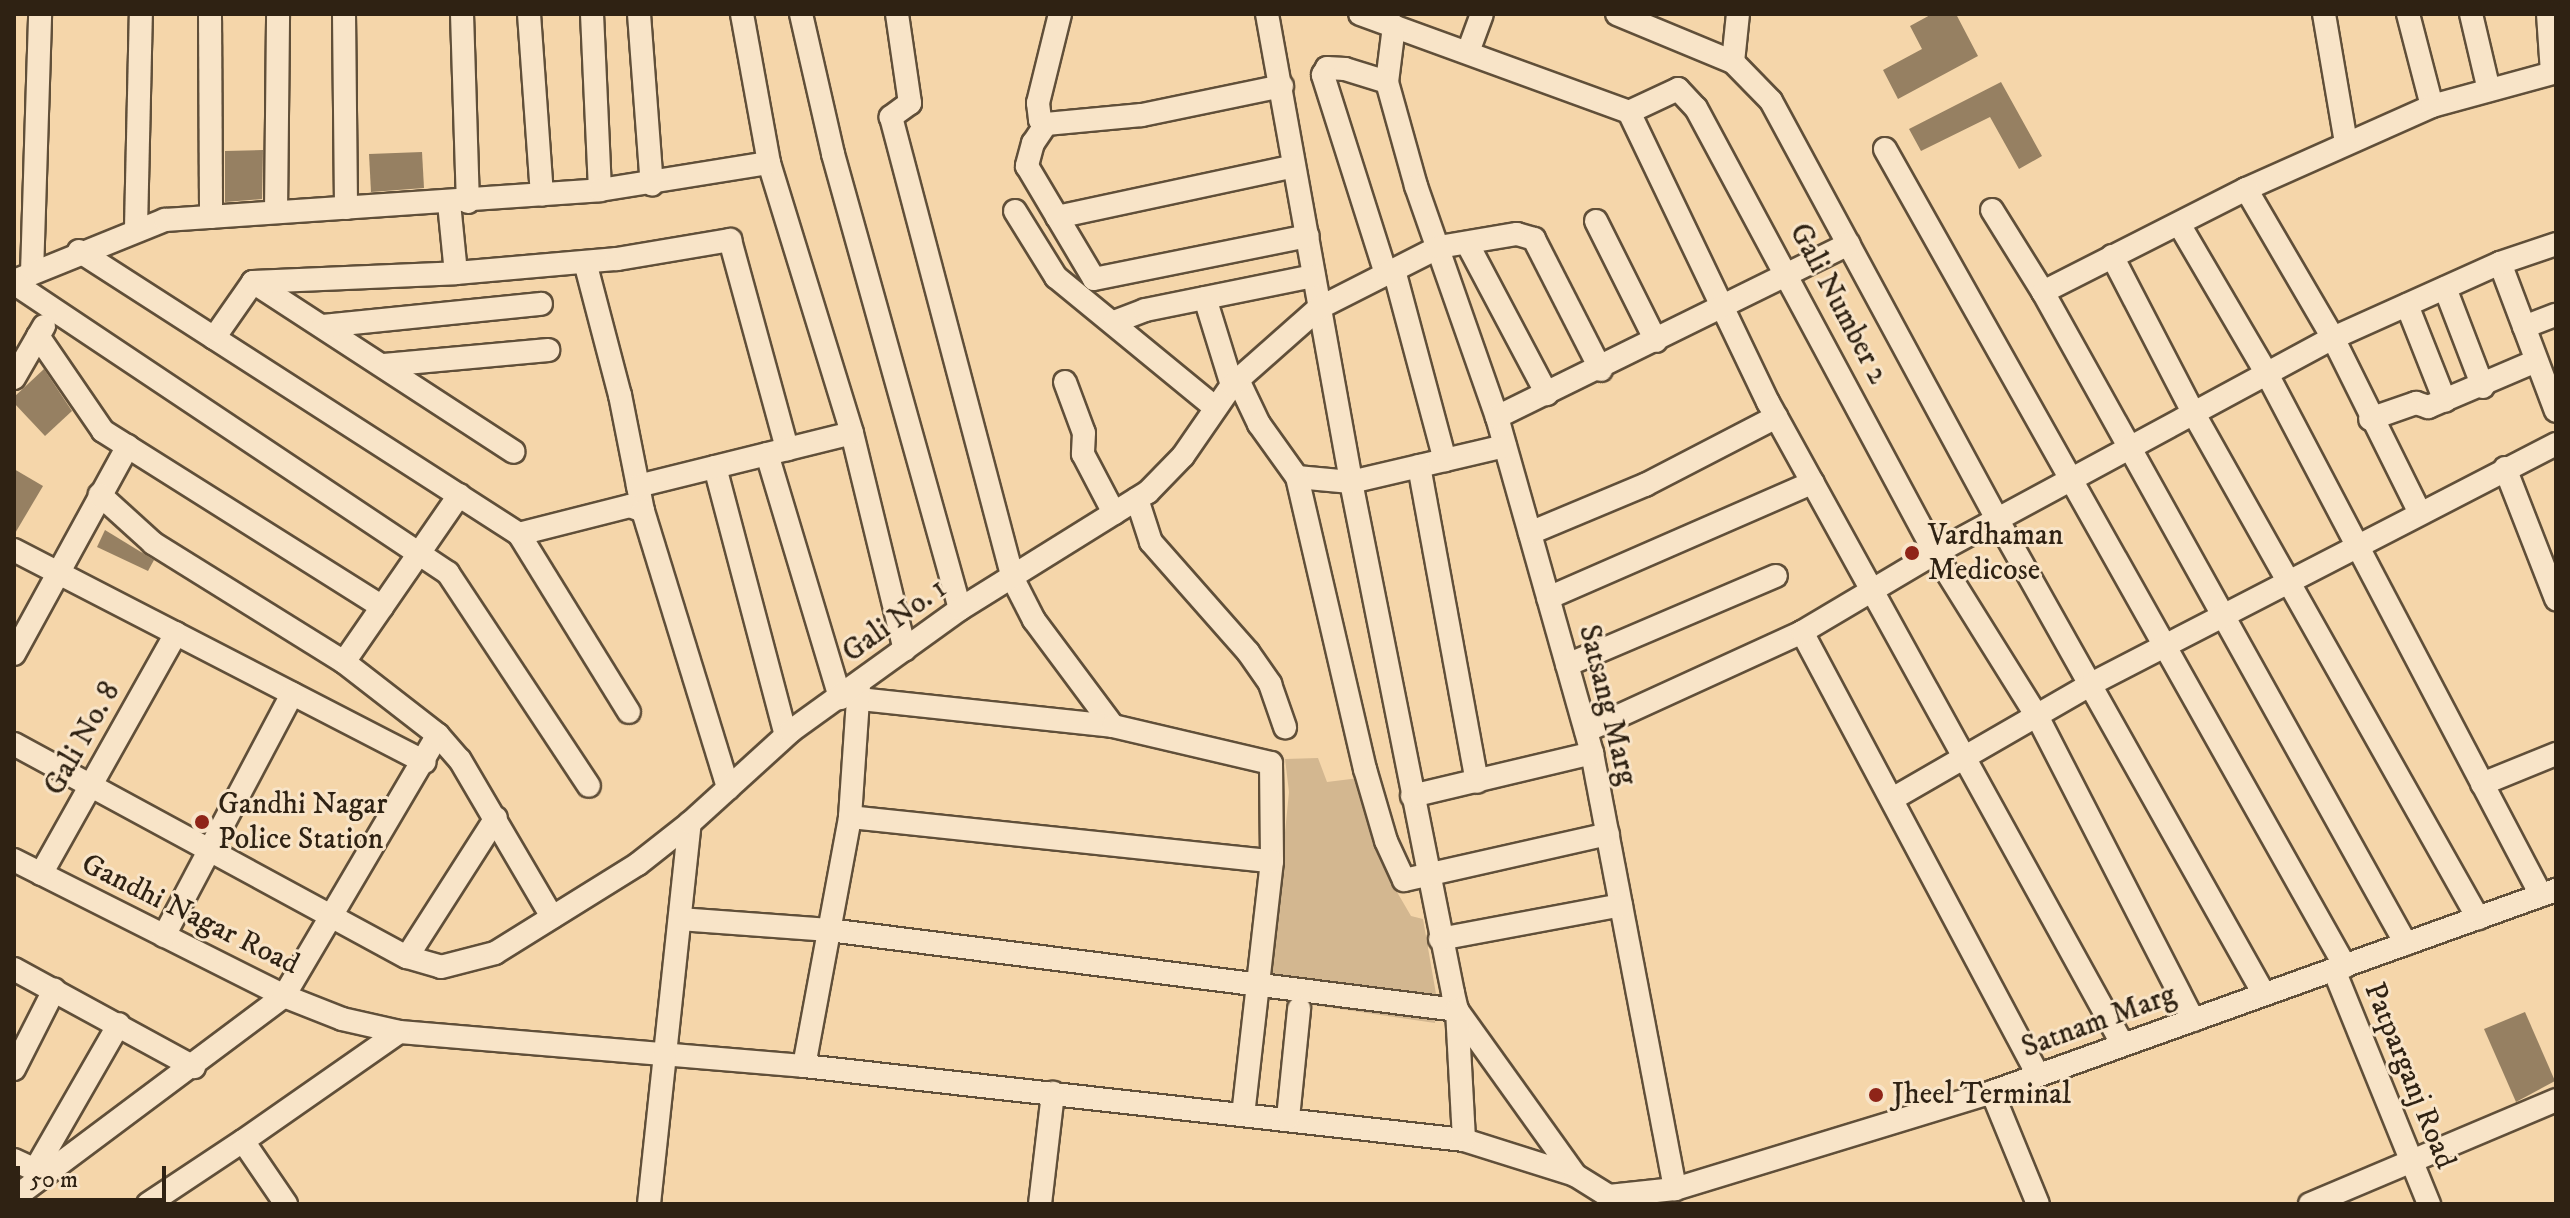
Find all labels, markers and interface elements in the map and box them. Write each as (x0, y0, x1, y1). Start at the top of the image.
street label: Gali Number 2 (1781, 218, 1895, 390)
place label: Vardhaman Medicose (1928, 518, 2063, 588)
marker: Vardhaman Medicose (1903, 544, 1921, 562)
street label: Gali No. 1 (836, 571, 954, 671)
street label: Satsang Marg (1570, 621, 1644, 789)
street label: Gali No. 8 (37, 676, 129, 802)
place label: Gandhi Nagar Police Station (218, 787, 387, 858)
marker: Gandhi Nagar Police Station (193, 813, 211, 831)
street label: Gandhi Nagar Road (75, 847, 305, 983)
street label: Satnam Marg (2017, 977, 2181, 1067)
street label: Patparganj Road (2355, 978, 2463, 1174)
place label: Jheel Terminal (1892, 1077, 2071, 1113)
marker: Jheel Terminal (1867, 1086, 1885, 1104)
scale bar (20, 1150, 170, 1200)
text: 50 m (30, 1165, 78, 1195)

